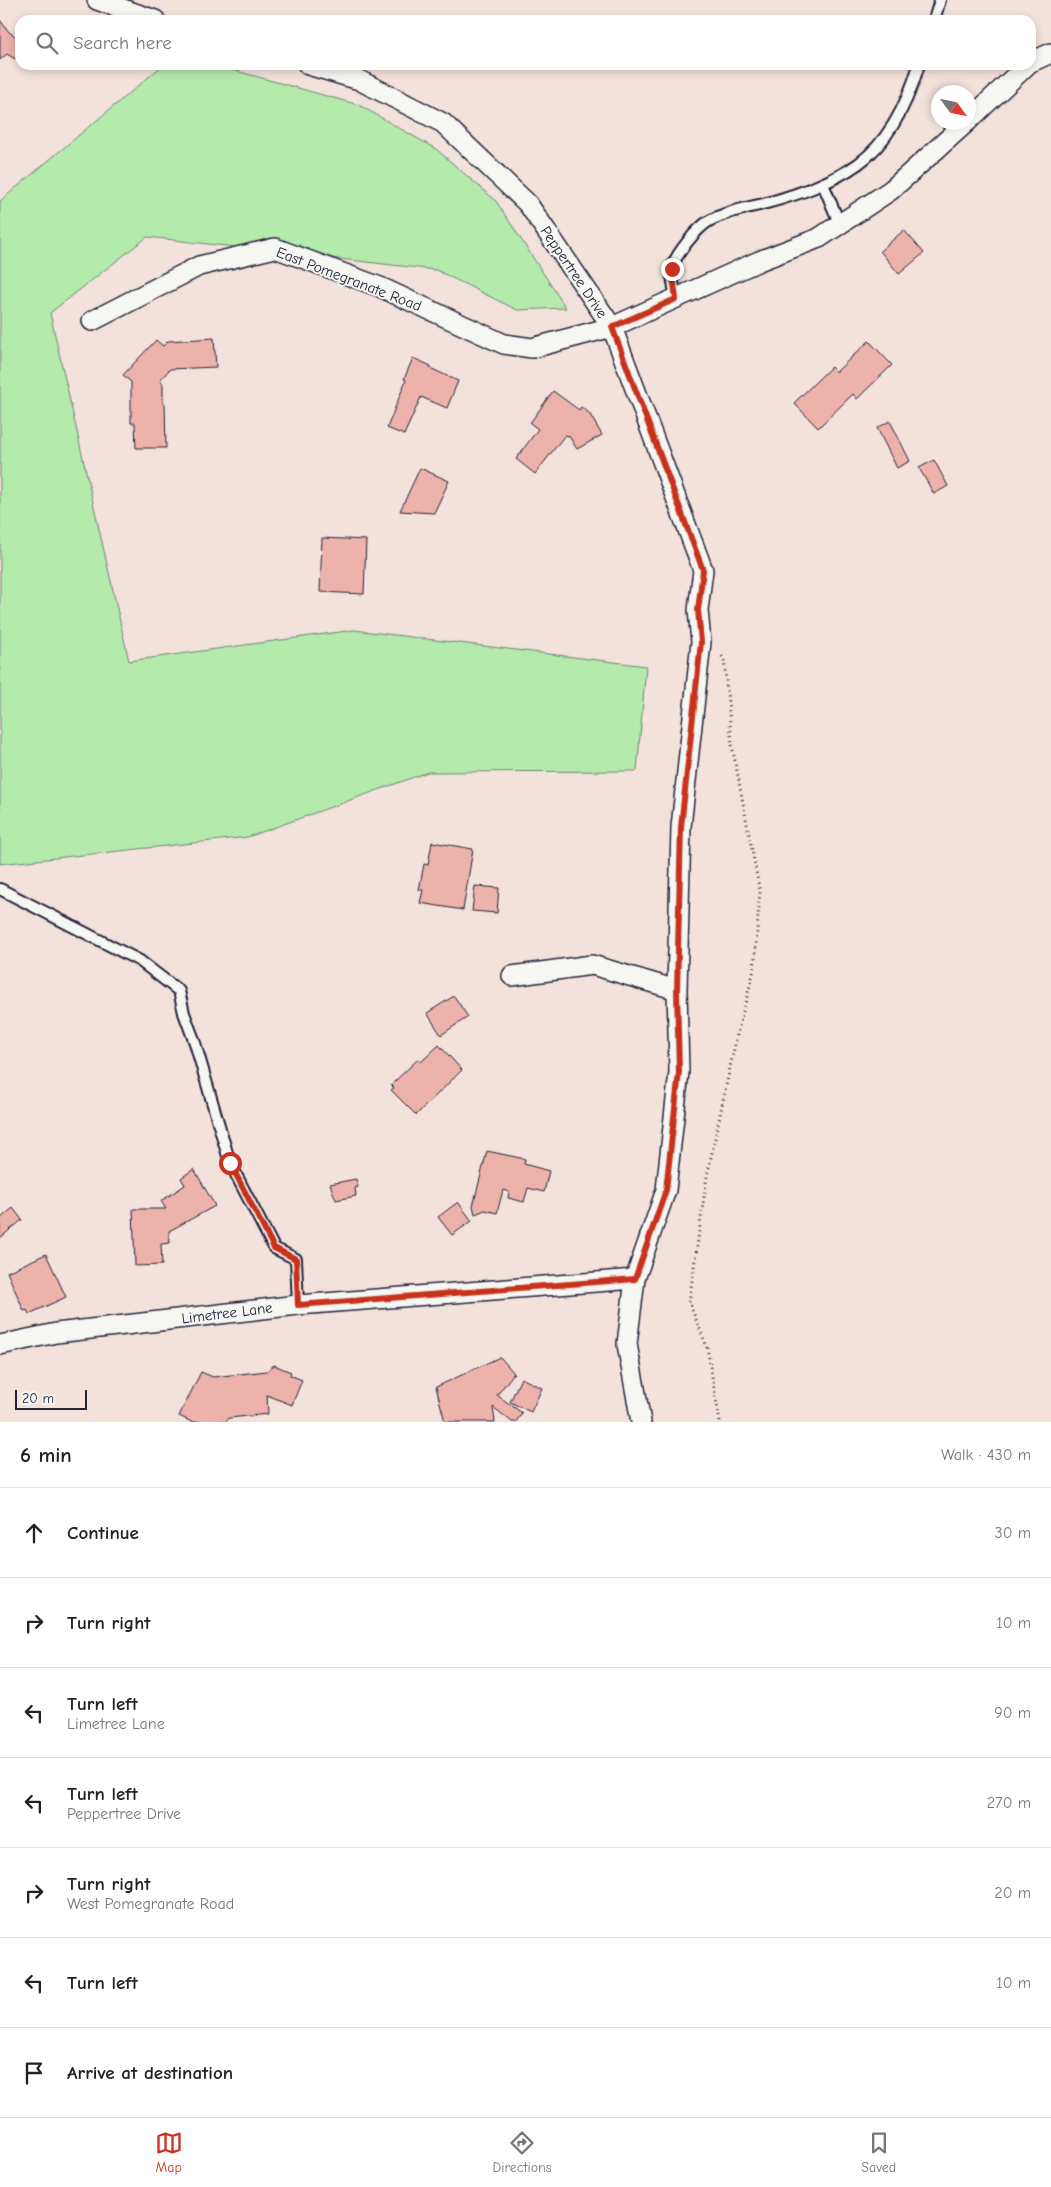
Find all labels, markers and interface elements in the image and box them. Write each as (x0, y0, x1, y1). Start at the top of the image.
search box (15, 15, 1036, 70)
icon: search (33, 29, 61, 57)
text: Search here (73, 32, 172, 54)
north arrow (931, 85, 976, 130)
street label: Peppertree Drive (537, 223, 612, 322)
street label: East Pomegranate Road (274, 243, 424, 315)
route end (661, 258, 684, 281)
route start (219, 1152, 242, 1175)
street label: Limetree Lane (180, 1298, 274, 1328)
scale bar (15, 1387, 88, 1410)
text: 20 m (22, 1390, 54, 1407)
text: 6 min (20, 1443, 72, 1467)
text: Walk · 430 m (941, 1446, 1031, 1464)
icon: ahead (20, 1519, 48, 1547)
text: Continue (67, 1522, 139, 1544)
text: 30 m (995, 1524, 1031, 1542)
icon: right (20, 1609, 48, 1637)
text: Turn right (67, 1612, 151, 1634)
text: 10 m (996, 1614, 1031, 1632)
text: Turn left (67, 1693, 138, 1715)
icon: left (20, 1699, 48, 1727)
text: 90 m (994, 1704, 1031, 1722)
text: Limetree Lane (67, 1715, 165, 1733)
text: Turn left (67, 1783, 138, 1805)
icon: left (20, 1789, 48, 1817)
text: 270 m (987, 1794, 1031, 1812)
text: Peppertree Drive (67, 1805, 181, 1823)
text: Turn right (67, 1873, 151, 1895)
icon: right (20, 1879, 48, 1907)
text: 20 m (994, 1884, 1031, 1902)
text: West Pomegranate Road (67, 1895, 234, 1913)
icon: left (20, 1969, 48, 1997)
text: Turn left (67, 1972, 138, 1994)
text: 10 m (996, 1974, 1031, 1992)
icon: arrive (20, 2059, 48, 2087)
text: Arrive at destination (67, 2062, 233, 2084)
tab: Map (155, 2129, 183, 2176)
tab: Directions (492, 2129, 552, 2176)
tab: Saved (861, 2129, 896, 2176)

